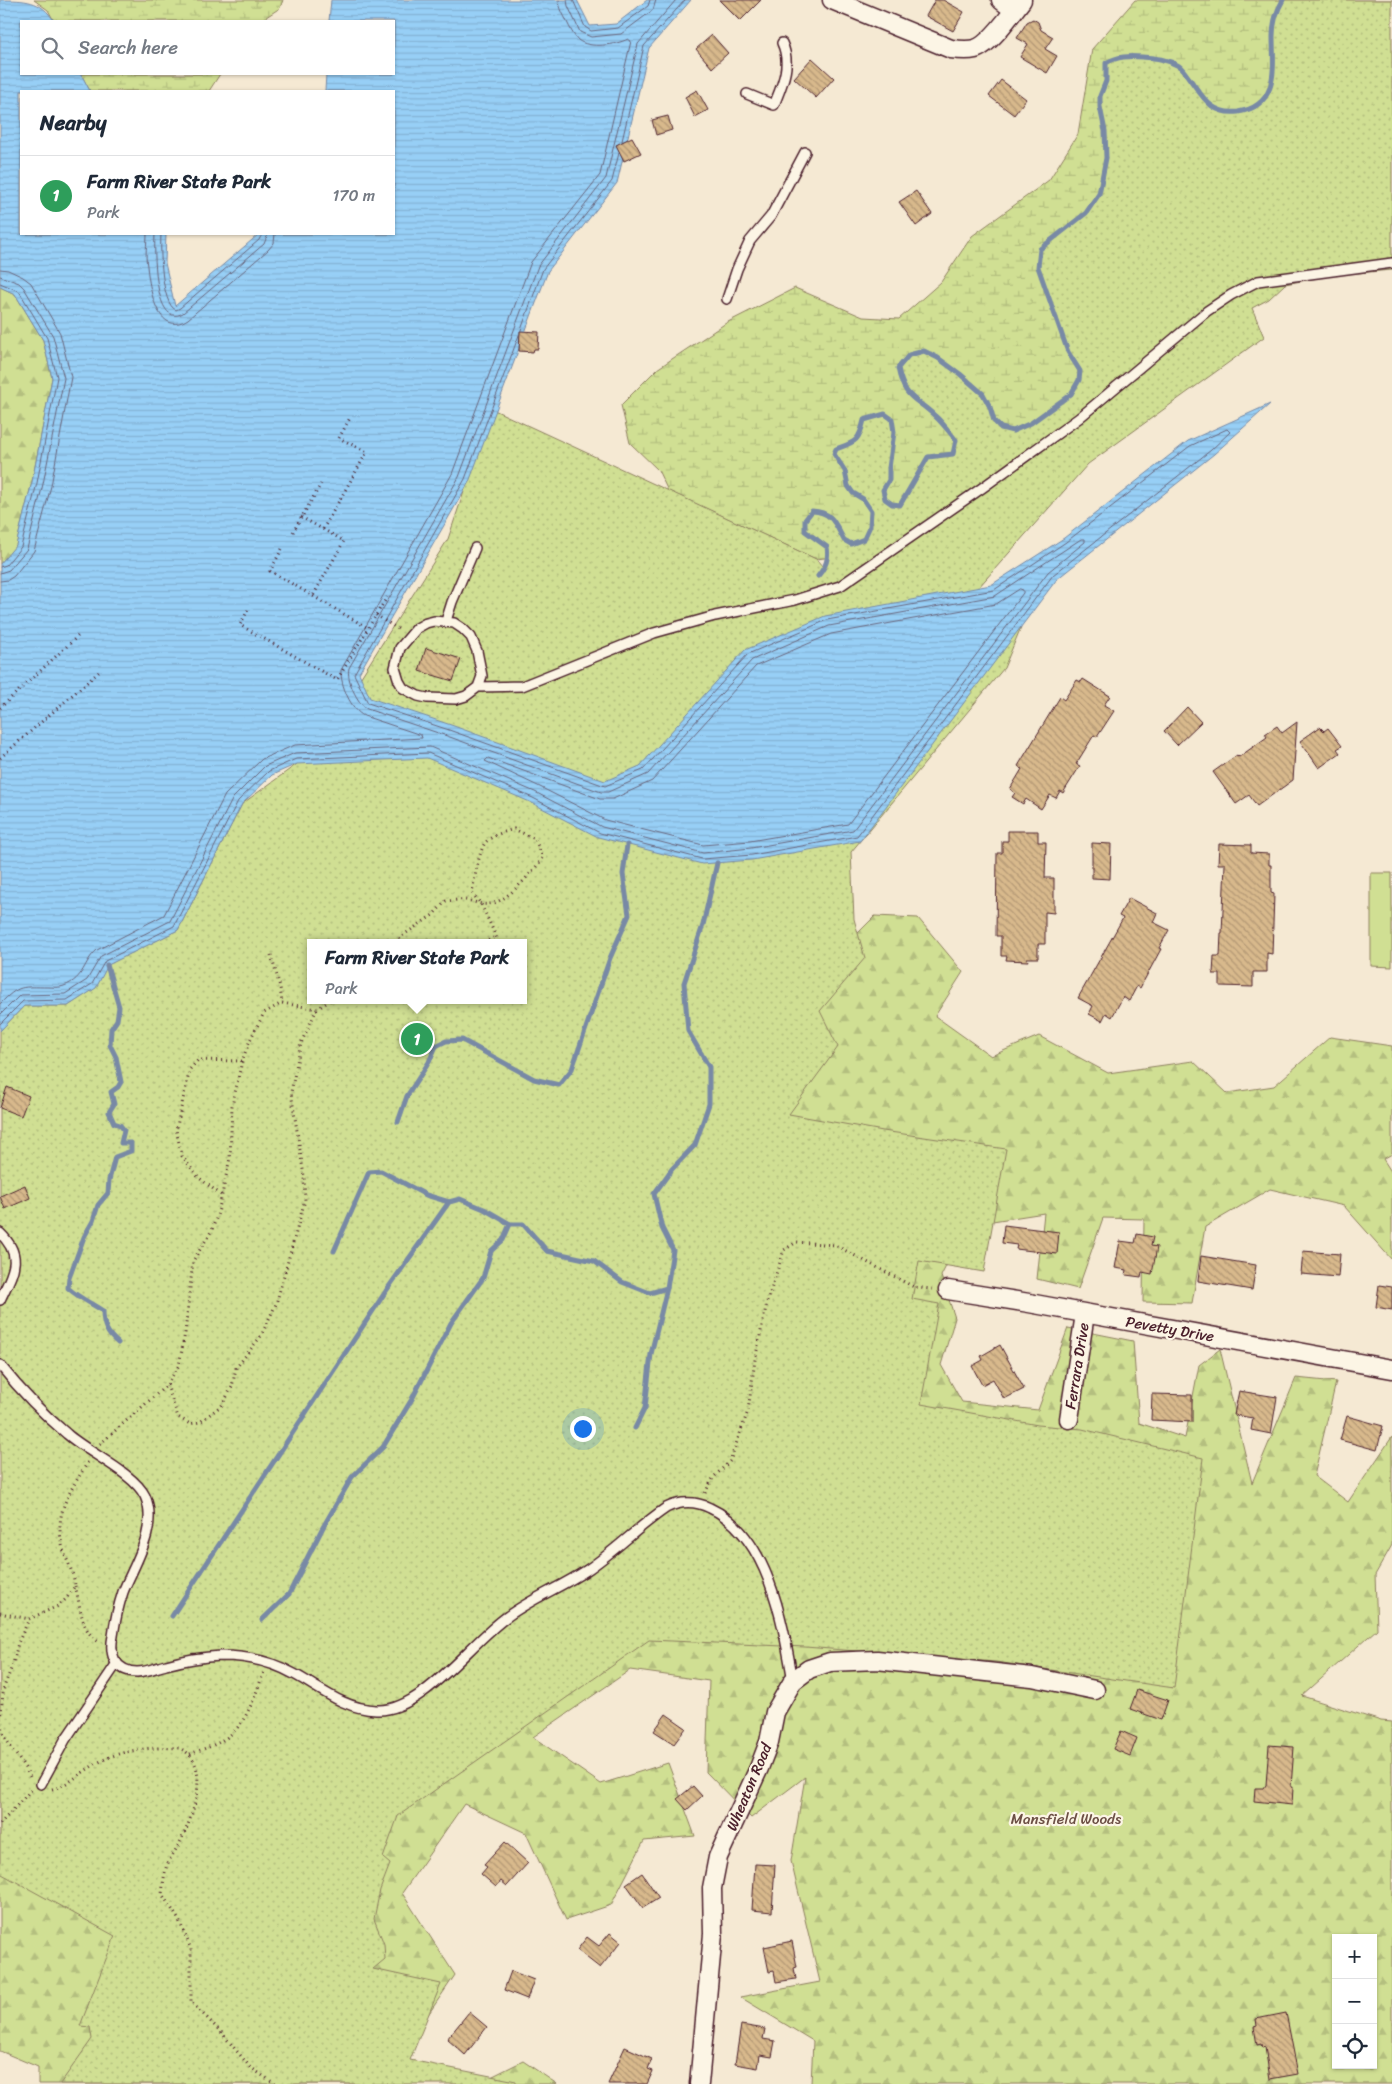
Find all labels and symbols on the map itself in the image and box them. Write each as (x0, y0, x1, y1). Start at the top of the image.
pin: 1 (401, 1020, 433, 1058)
street label: Pevetty Drive (1124, 1308, 1217, 1350)
street label: Ferrara Drive (1057, 1321, 1097, 1411)
your location (570, 1416, 596, 1442)
street label: Wheaton Road (719, 1738, 780, 1835)
park label: Mansfield Woods (1011, 1806, 1122, 1832)

